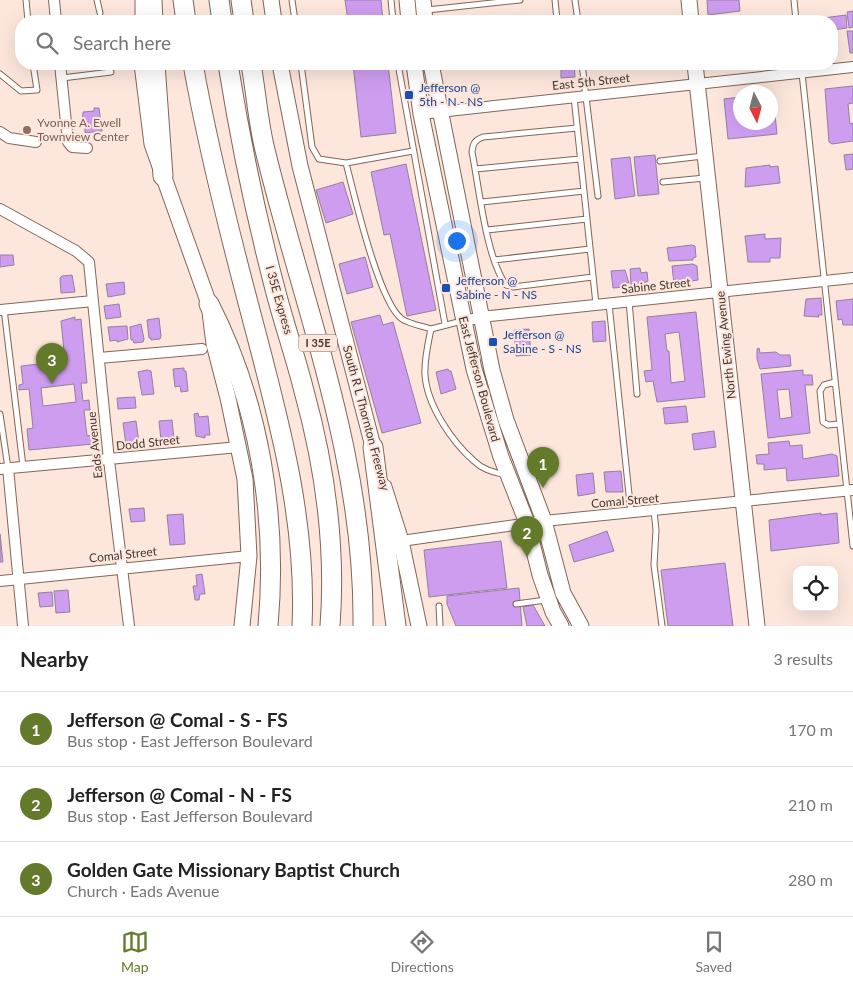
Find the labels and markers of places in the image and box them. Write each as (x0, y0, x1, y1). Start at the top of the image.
place label: Jefferson @ 5th - N - NS (419, 80, 483, 109)
marker: Jefferson @ 5th - N - NS (403, 89, 415, 101)
place label: Yvonne A. Ewell Townview Center (37, 115, 129, 144)
marker: Yvonne A. Ewell Townview Center (21, 124, 33, 136)
place label: Jefferson @ Sabine - N - NS (456, 273, 537, 302)
marker: Jefferson @ Sabine - N - NS (440, 282, 452, 294)
place label: Jefferson @ Sabine - S - NS (503, 327, 581, 356)
marker: Jefferson @ Sabine - S - NS (487, 336, 499, 348)
pin: 3 (36, 343, 68, 384)
pin: 1 (527, 447, 559, 488)
pin: 2 (511, 516, 543, 557)

